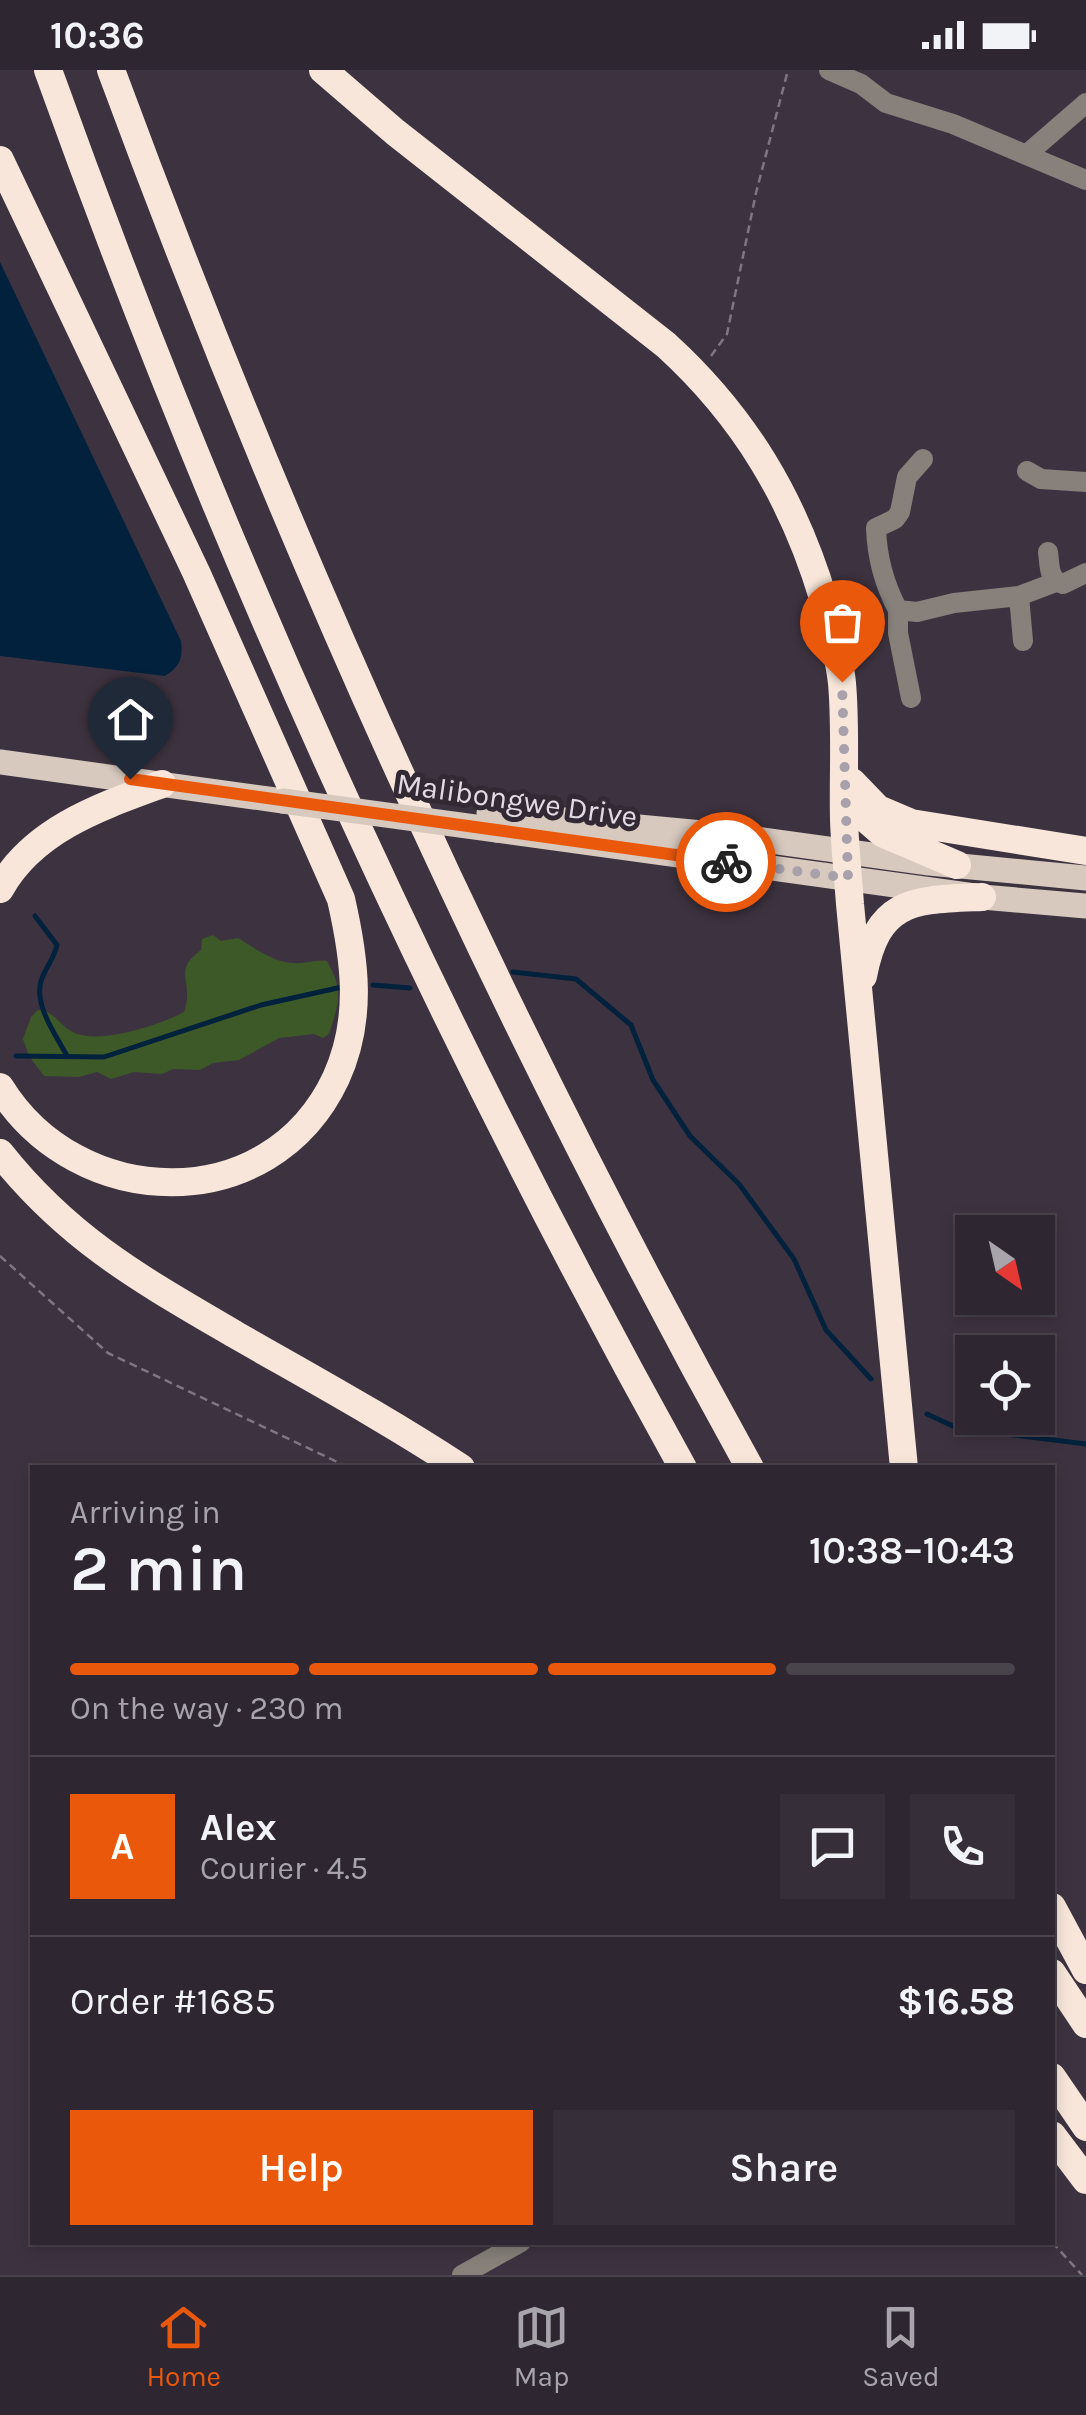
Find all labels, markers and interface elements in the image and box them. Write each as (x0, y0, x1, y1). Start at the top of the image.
text: 10:36 (50, 13, 145, 58)
pin (800, 580, 885, 683)
icon: bag (815, 595, 870, 650)
pin (88, 677, 173, 780)
icon: home (103, 692, 158, 747)
street label: Malibongwe Drive (394, 765, 640, 835)
courier (676, 812, 776, 912)
icon: bike (699, 835, 754, 890)
north arrow (955, 1215, 1055, 1315)
map controls (955, 1215, 1055, 1435)
button: locate (955, 1335, 1055, 1435)
text: Arriving in (70, 1494, 221, 1531)
text: 10:38–10:43 (809, 1528, 1015, 1573)
text: 2 min (70, 1530, 247, 1606)
text: On the way · 230 m (70, 1690, 344, 1727)
button: chat (780, 1794, 885, 1899)
button: phone (910, 1794, 1015, 1899)
text: Alex (200, 1805, 277, 1850)
text: A (111, 1824, 134, 1869)
text: Courier · 4.5 (200, 1850, 368, 1887)
text: Order #1685 (70, 1979, 276, 2024)
text: $16.58 (897, 1979, 1015, 2024)
button: Help (70, 2110, 533, 2225)
button: Share (553, 2110, 1015, 2225)
tab: Home (146, 2300, 221, 2393)
tab: Map (514, 2300, 569, 2393)
tab: Saved (862, 2300, 940, 2393)

